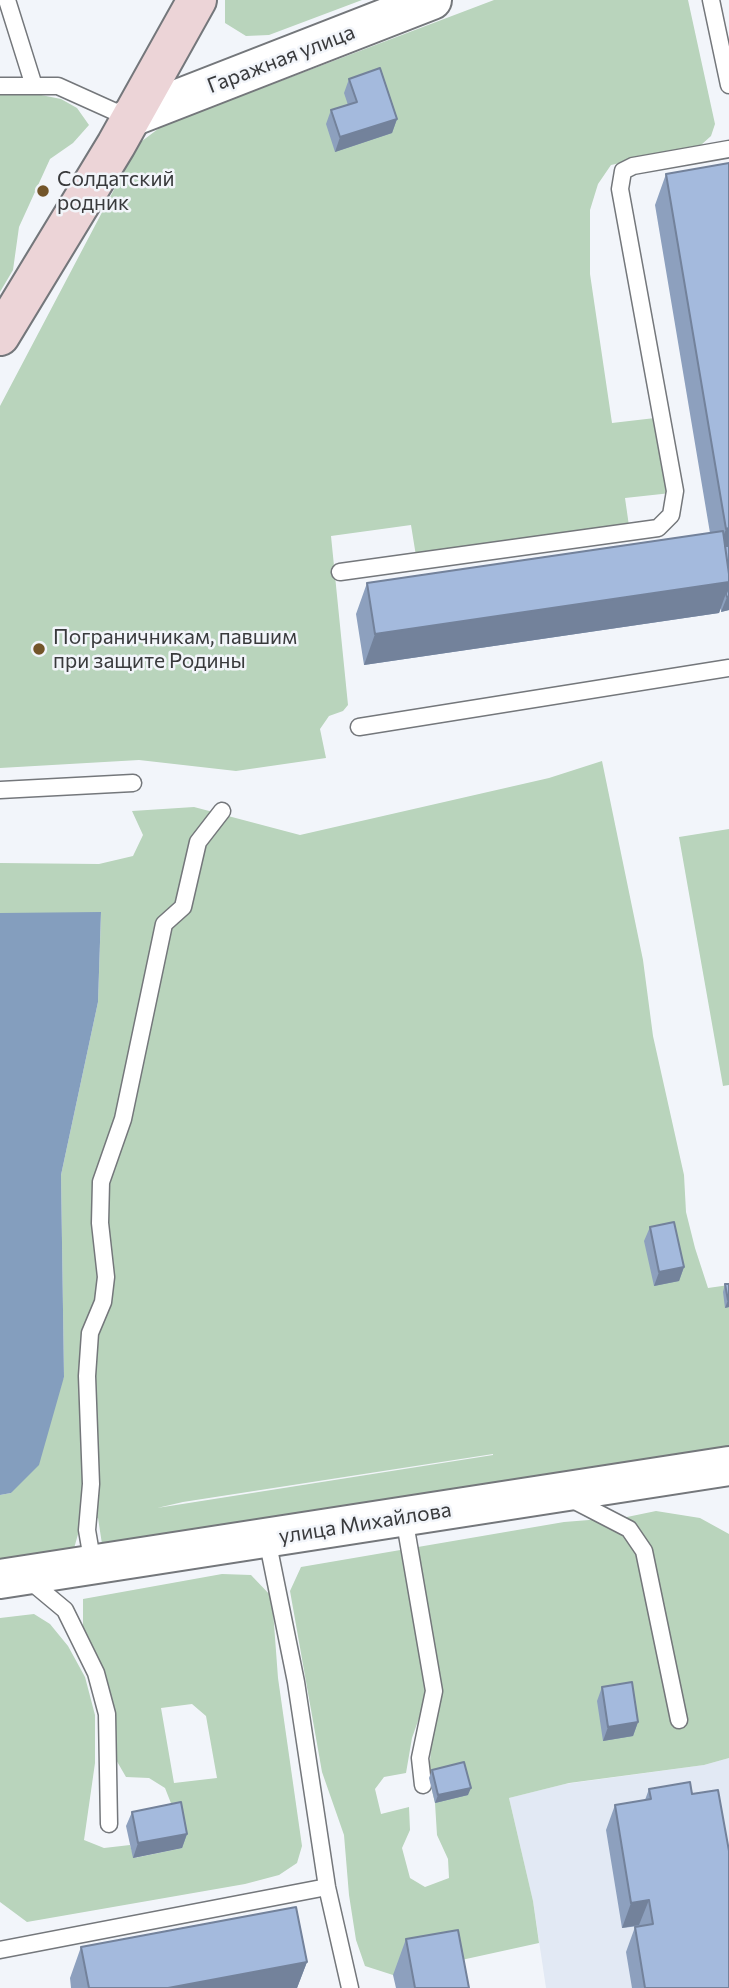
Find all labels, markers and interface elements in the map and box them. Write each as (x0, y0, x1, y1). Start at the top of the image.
street label: Гаражная улица (204, 19, 358, 99)
place label: Солдатский родник (57, 166, 175, 216)
marker: Солдатский родник (35, 183, 51, 199)
place label: Пограничникам, павшим при защите Родины (53, 624, 297, 674)
marker: Пограничникам, павшим при защите Родины (31, 641, 47, 657)
street label: улица Михайлова (277, 1497, 453, 1549)

